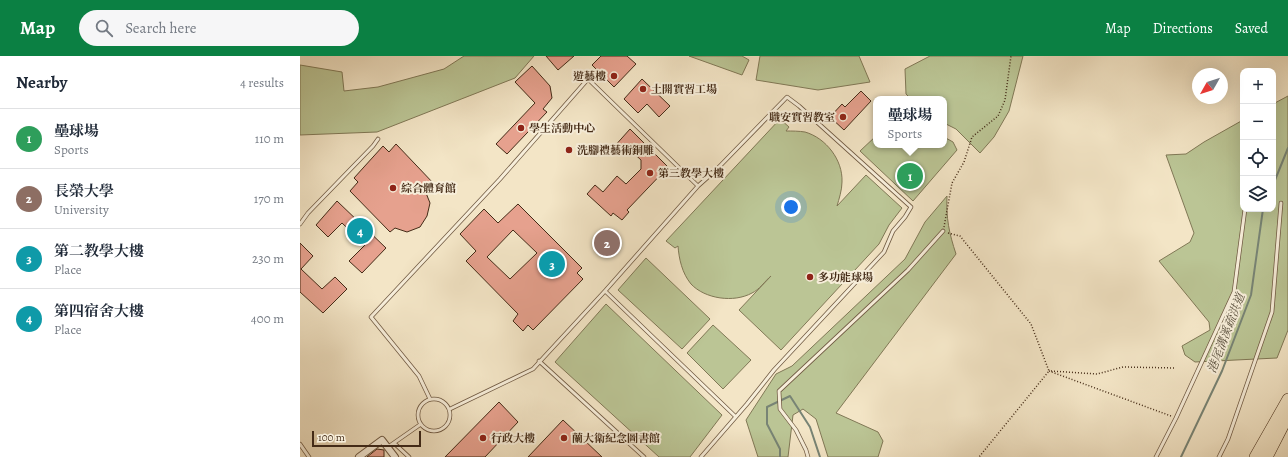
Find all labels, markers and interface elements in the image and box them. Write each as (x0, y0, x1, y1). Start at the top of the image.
search box (79, 10, 359, 46)
text: Map (20, 15, 55, 41)
icon: search (93, 17, 115, 39)
text: Search here (125, 18, 197, 38)
text: Map (1105, 19, 1131, 38)
text: Directions (1153, 19, 1213, 38)
text: Saved (1235, 19, 1268, 38)
north arrow (1192, 68, 1228, 104)
map controls (1240, 68, 1276, 212)
button: + (1240, 68, 1276, 104)
place label: 遊藝樓 (573, 69, 606, 84)
text: Nearby (16, 71, 67, 94)
marker: 遊藝樓 (609, 71, 619, 81)
text: 4 results (240, 74, 284, 91)
place label: 土開實習工場 (651, 82, 717, 97)
marker: 土開實習工場 (638, 84, 648, 94)
popup (873, 96, 947, 148)
button: − (1240, 104, 1276, 140)
text: 壘球場 (887, 105, 933, 125)
place label: 職安實習教室 (769, 110, 835, 125)
marker: 職安實習教室 (838, 112, 848, 122)
text: 壘球場 (54, 121, 99, 141)
place label: 學生活動中心 (529, 121, 595, 136)
marker: 學生活動中心 (516, 123, 526, 133)
text: Sports (887, 125, 922, 142)
text: 1 (27, 130, 31, 147)
text: 110 m (255, 130, 284, 147)
button: locate (1240, 140, 1276, 176)
text: Sports (54, 141, 89, 158)
place label: 洗腳禮藝術銅雕 (577, 143, 654, 158)
marker: 洗腳禮藝術銅雕 (564, 145, 574, 155)
pin: 1 (897, 161, 923, 191)
place label: 第三教學大樓 (658, 166, 724, 181)
marker: 第三教學大樓 (645, 168, 655, 178)
button: layers (1240, 176, 1276, 212)
text: 長榮大學 (54, 181, 114, 201)
place label: 綜合體育館 (401, 181, 456, 196)
marker: 綜合體育館 (388, 183, 398, 193)
text: 2 (26, 190, 32, 207)
text: 170 m (254, 190, 284, 207)
your location (781, 197, 801, 217)
text: University (54, 201, 109, 218)
pin: 4 (347, 216, 373, 246)
pin: 2 (594, 228, 620, 258)
text: 第二教學大樓 (54, 241, 144, 261)
pin: 3 (539, 249, 565, 279)
text: 3 (26, 250, 32, 267)
text: 230 m (252, 250, 284, 267)
text: Place (54, 261, 82, 278)
place label: 多功能球場 (818, 270, 873, 285)
marker: 多功能球場 (805, 272, 815, 282)
water label: 港尾溝溪疏洪道 (1203, 289, 1249, 375)
text: 第四宿舍大樓 (54, 301, 144, 321)
text: 4 (26, 310, 32, 327)
text: 400 m (251, 310, 284, 327)
text: Place (54, 321, 82, 338)
scale bar (312, 429, 421, 448)
text: 100 m (318, 430, 345, 445)
place label: 行政大樓 (491, 431, 535, 446)
place label: 蘭大衛紀念圖書館 (572, 431, 660, 446)
marker: 行政大樓 (478, 433, 488, 443)
marker: 蘭大衛紀念圖書館 (559, 433, 569, 443)

